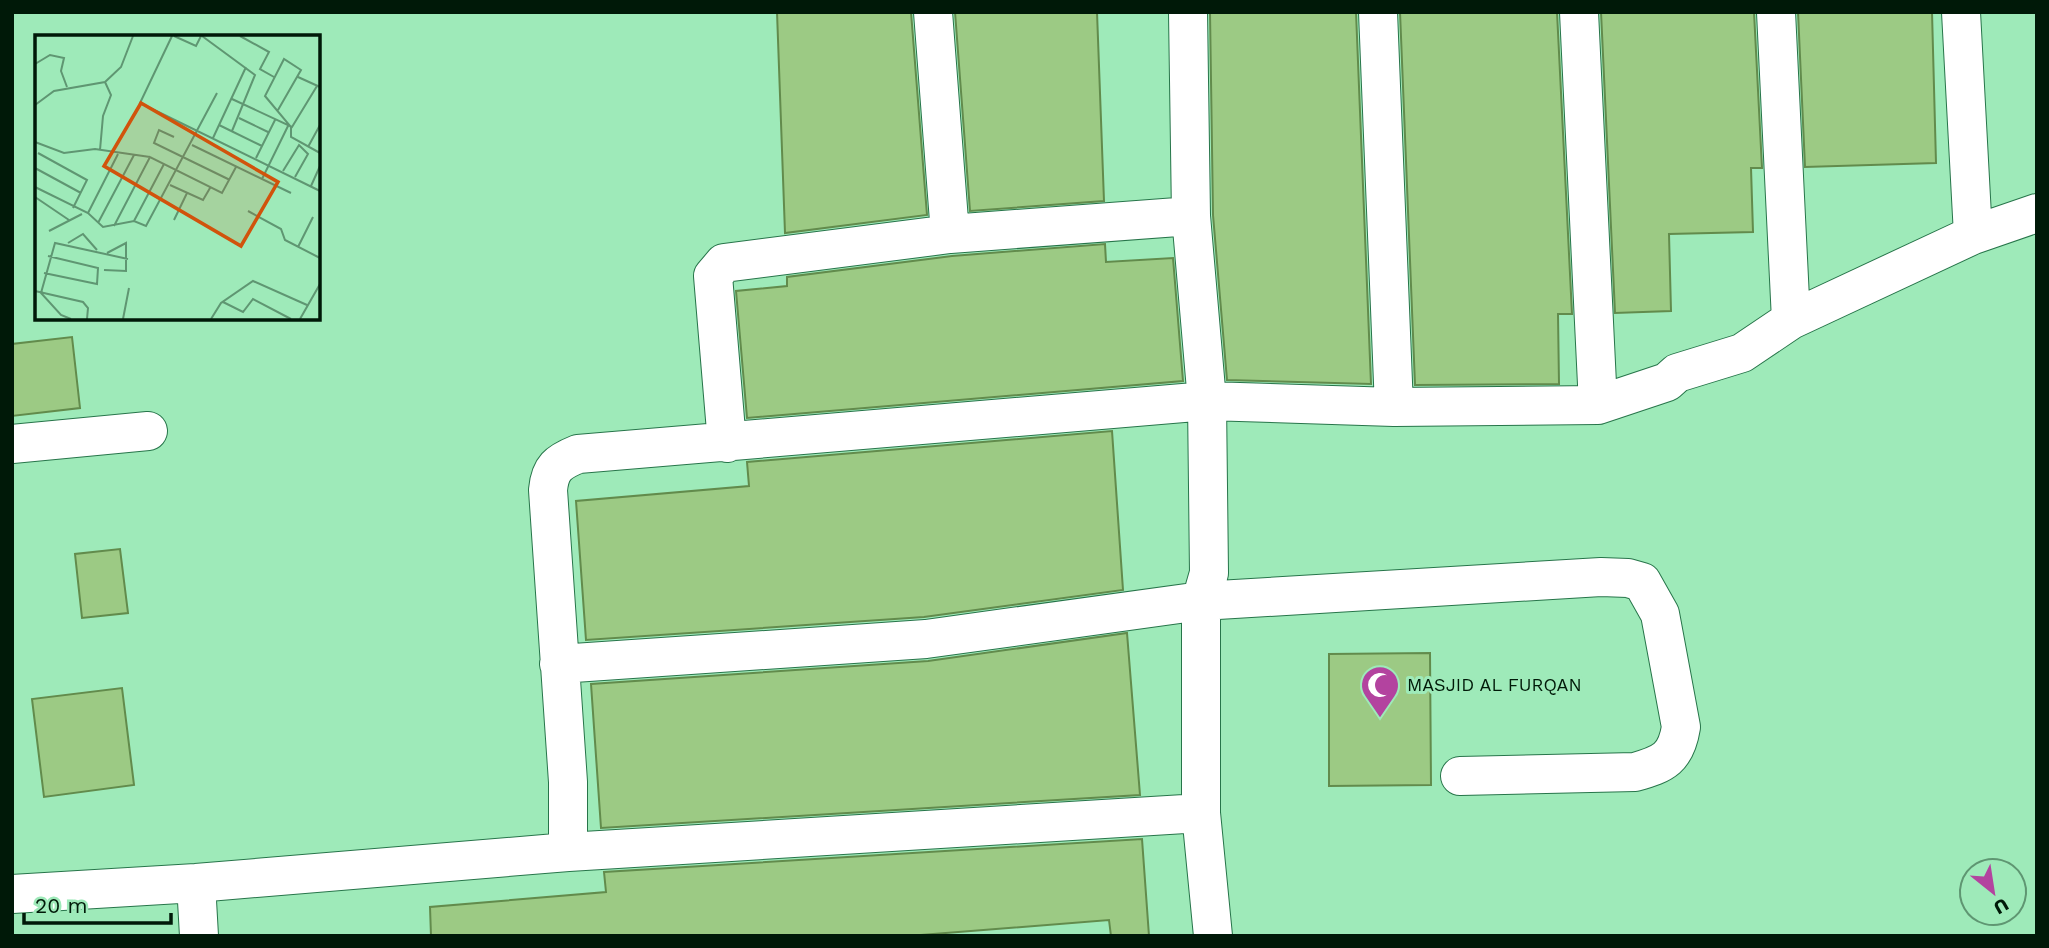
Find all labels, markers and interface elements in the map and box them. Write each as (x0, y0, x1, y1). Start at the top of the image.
inset map (35, 35, 320, 320)
mosque icon: MASJID AL FURQAN (1359, 664, 1401, 719)
place label: MASJID AL FURQAN (1407, 674, 1582, 695)
north arrow (1958, 857, 2028, 927)
scale bar (24, 881, 172, 925)
text: 20 m (35, 893, 87, 918)
text: U (1990, 893, 2013, 920)

